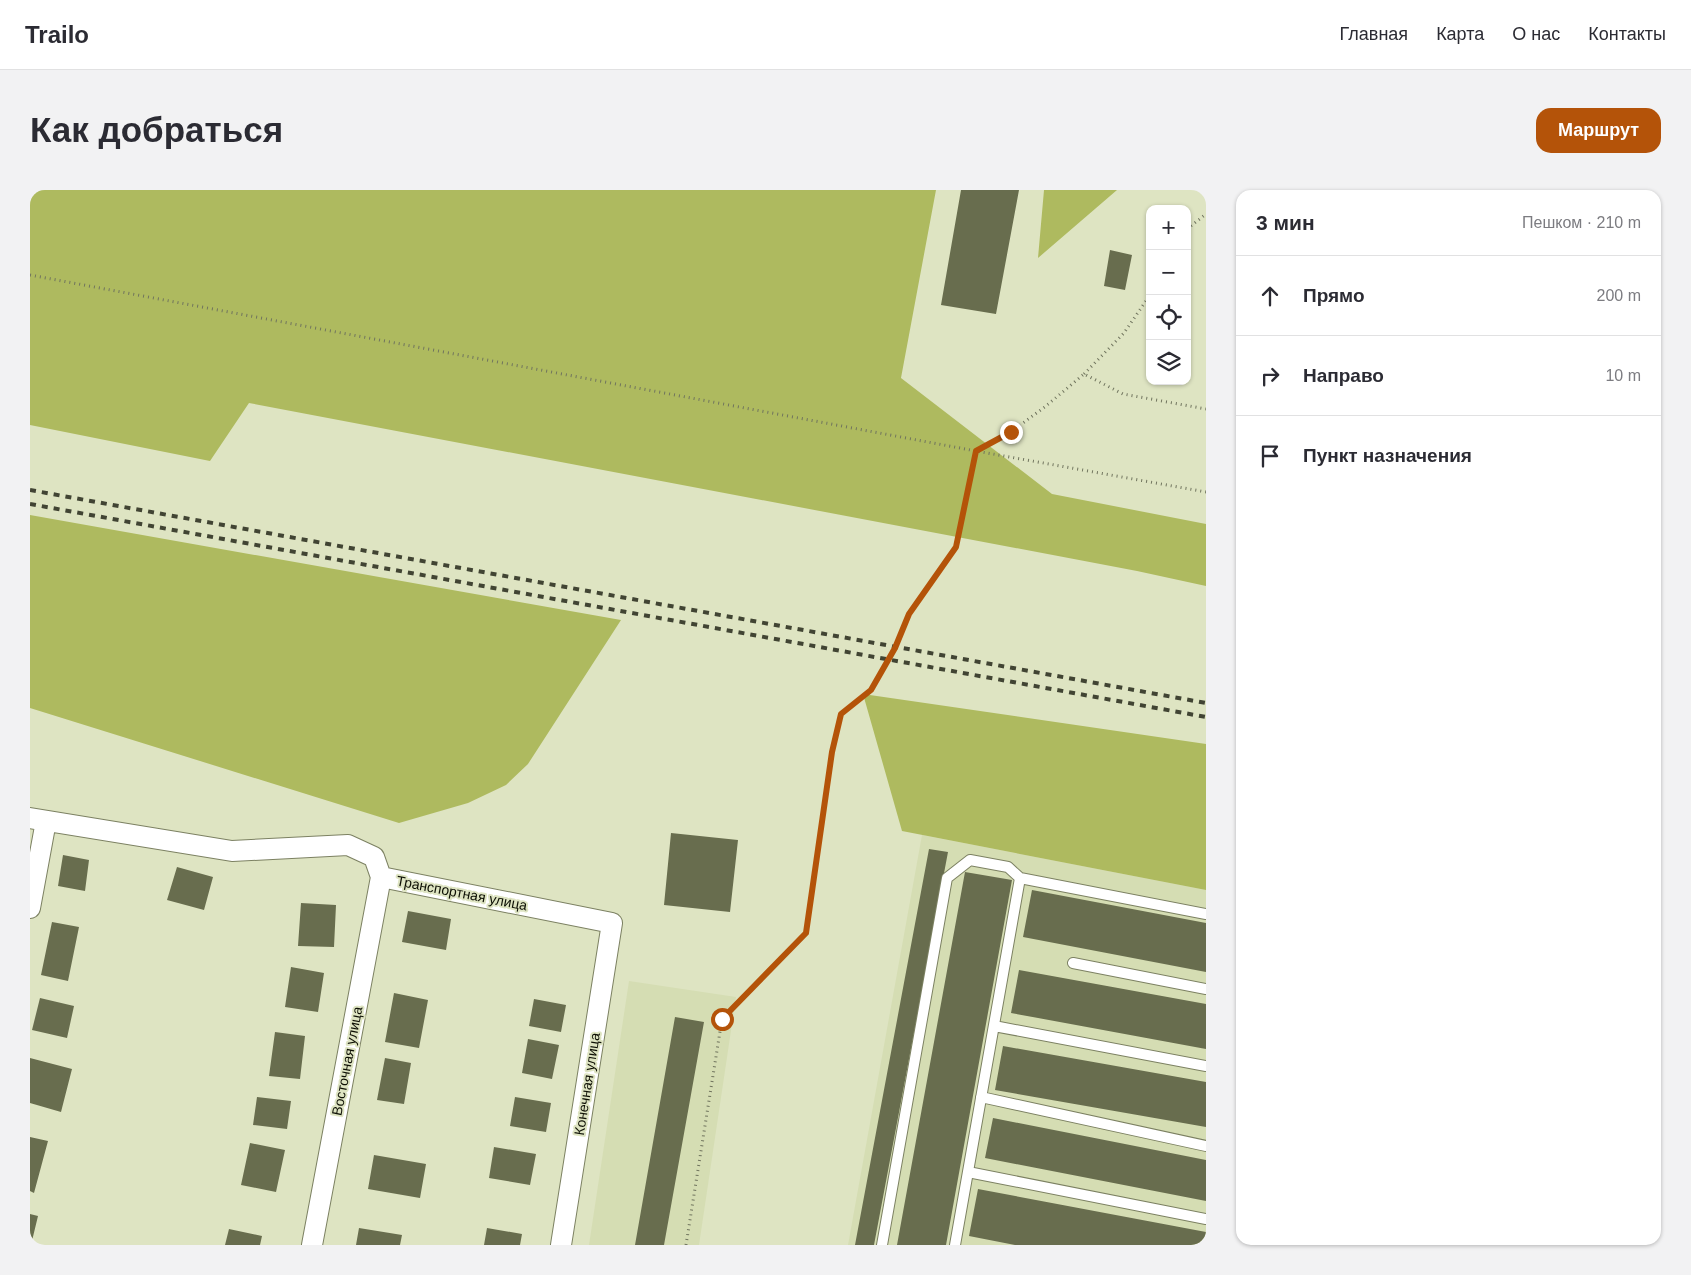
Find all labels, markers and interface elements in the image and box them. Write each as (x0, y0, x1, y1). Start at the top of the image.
text: Trailo (25, 21, 89, 48)
text: Главная (1340, 24, 1408, 44)
text: Карта (1436, 24, 1484, 44)
text: О нас (1512, 24, 1560, 44)
text: Контакты (1588, 24, 1666, 44)
button: Маршрут (1536, 108, 1661, 153)
text: Как добраться (30, 110, 283, 149)
map controls (1146, 205, 1191, 385)
button: + (1146, 205, 1191, 250)
text: 3 мин (1256, 211, 1315, 234)
text: Пешком · 210 m (1522, 214, 1641, 231)
button: − (1146, 250, 1191, 295)
icon: ahead (1256, 282, 1284, 310)
text: Прямо (1303, 285, 1365, 306)
text: 200 m (1597, 287, 1641, 304)
button: locate (1146, 295, 1191, 340)
button: layers (1146, 340, 1191, 385)
icon: right (1256, 362, 1284, 390)
text: Направо (1303, 365, 1384, 386)
text: 10 m (1605, 367, 1641, 384)
route end (1000, 421, 1023, 444)
icon: arrive (1256, 442, 1284, 470)
text: Пункт назначения (1303, 445, 1472, 466)
street label: Транспортная улица (395, 872, 529, 914)
street label: Восточная улица (329, 1005, 365, 1117)
route start (711, 1008, 734, 1031)
street label: Конечная улица (571, 1031, 603, 1136)

